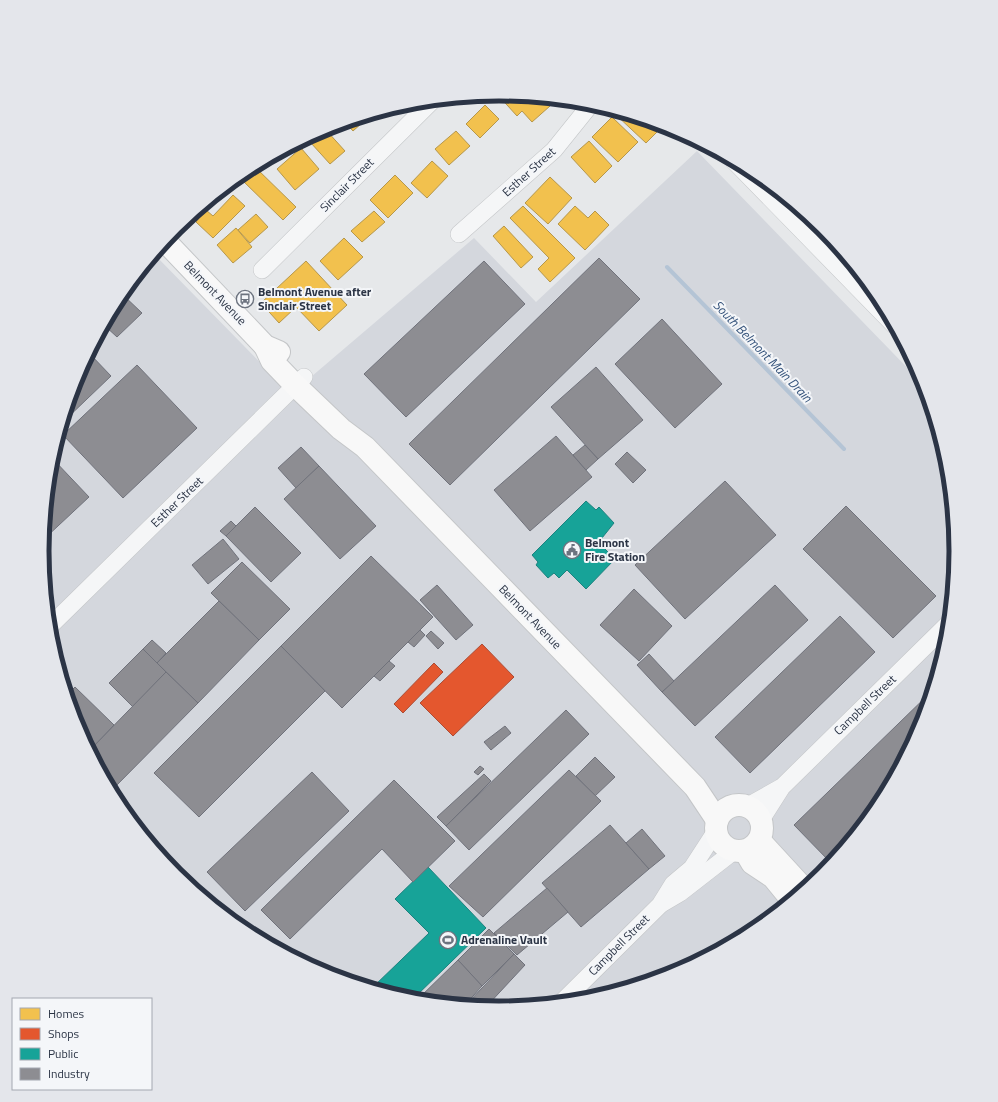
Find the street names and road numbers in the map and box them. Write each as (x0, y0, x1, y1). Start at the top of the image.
street label: Esther Street (498, 142, 560, 201)
street label: Sinclair Street (315, 153, 379, 216)
street label: Belmont Avenue (180, 256, 251, 329)
street label: Esther Street (146, 471, 208, 532)
street label: Belmont Avenue (495, 580, 566, 653)
street label: Campbell Street (829, 669, 901, 739)
street label: Campbell Street (584, 909, 654, 980)

